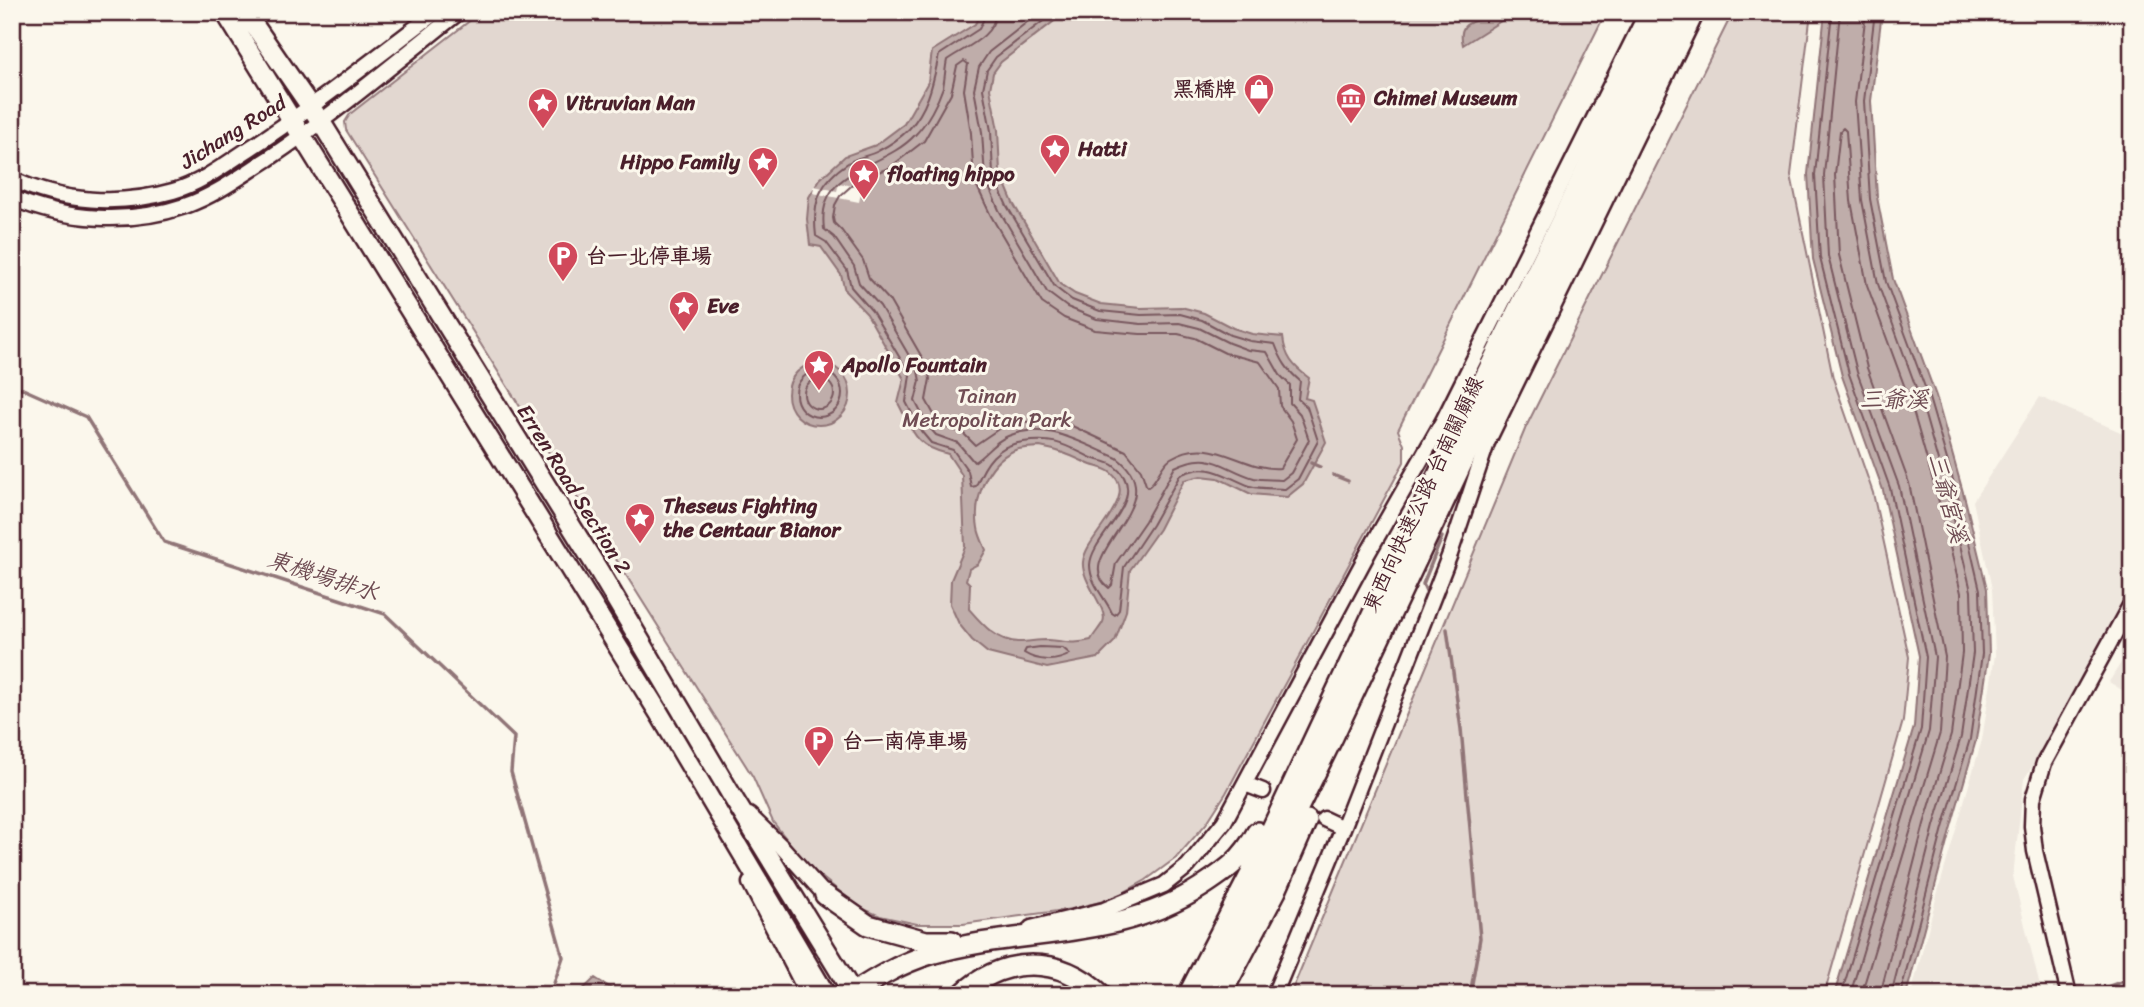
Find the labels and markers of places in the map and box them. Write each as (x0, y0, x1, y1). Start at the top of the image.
place label: 黑橋牌 (1173, 70, 1236, 108)
shop icon: 黑橋牌 (1242, 72, 1276, 116)
place label: Chimei Museum (1373, 79, 1518, 117)
museum icon: Chimei Museum (1334, 81, 1368, 125)
place label: Vitruvian Man (566, 84, 696, 122)
place icon: Vitruvian Man (526, 86, 560, 130)
place label: Hatti (1077, 130, 1128, 168)
place icon: Hatti (1038, 132, 1072, 176)
place label: Hippo Family (619, 143, 741, 181)
place icon: Hippo Family (746, 145, 780, 189)
place label: floating hippo (887, 155, 1015, 193)
place icon: floating hippo (847, 157, 881, 201)
place label: 台一北停車場 (586, 237, 712, 275)
parking icon: 台一北停車場 (546, 239, 580, 283)
place label: Eve (707, 287, 739, 325)
place icon: Eve (667, 289, 701, 333)
place label: Apollo Fountain (841, 346, 988, 384)
place icon: Apollo Fountain (802, 348, 836, 392)
place label: Theseus Fighting the Centaur Bianor (663, 487, 842, 549)
place icon: Theseus Fighting the Centaur Bianor (623, 501, 657, 545)
place label: 台一南停車場 (842, 722, 968, 760)
parking icon: 台一南停車場 (802, 724, 836, 768)

